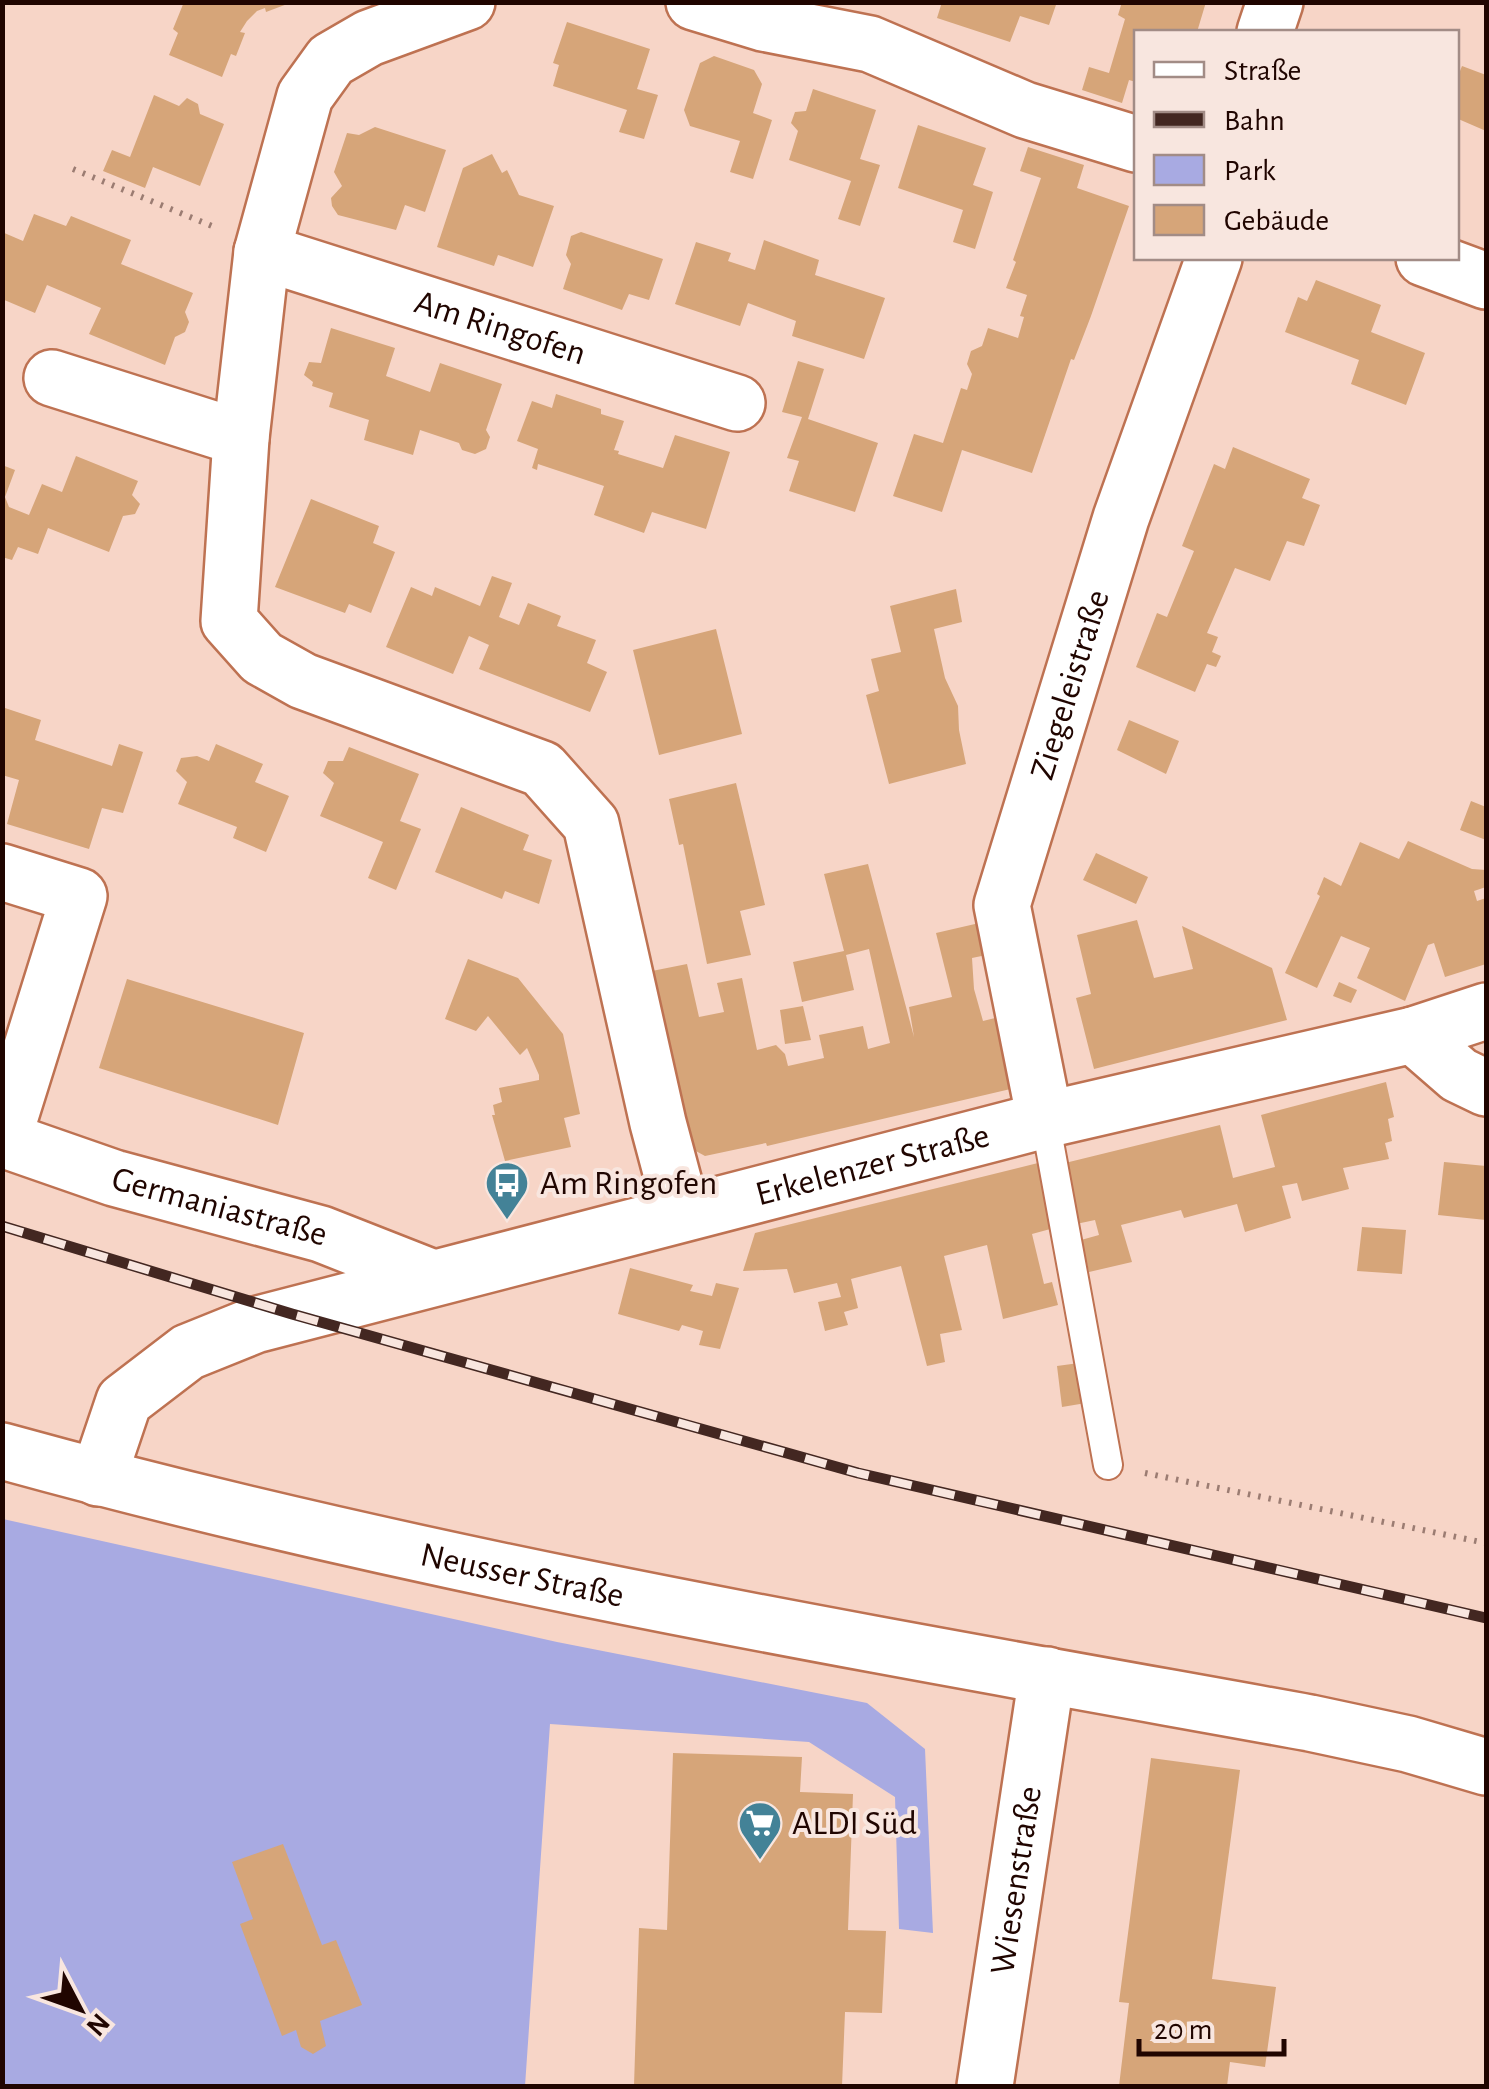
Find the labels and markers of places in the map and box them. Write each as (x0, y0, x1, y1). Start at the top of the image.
bus stop icon: Am Ringofen (484, 1160, 530, 1221)
place label: Am Ringofen (540, 1166, 717, 1201)
supermarket icon: ALDI Süd (737, 1800, 783, 1861)
place label: ALDI Süd (792, 1806, 917, 1841)

